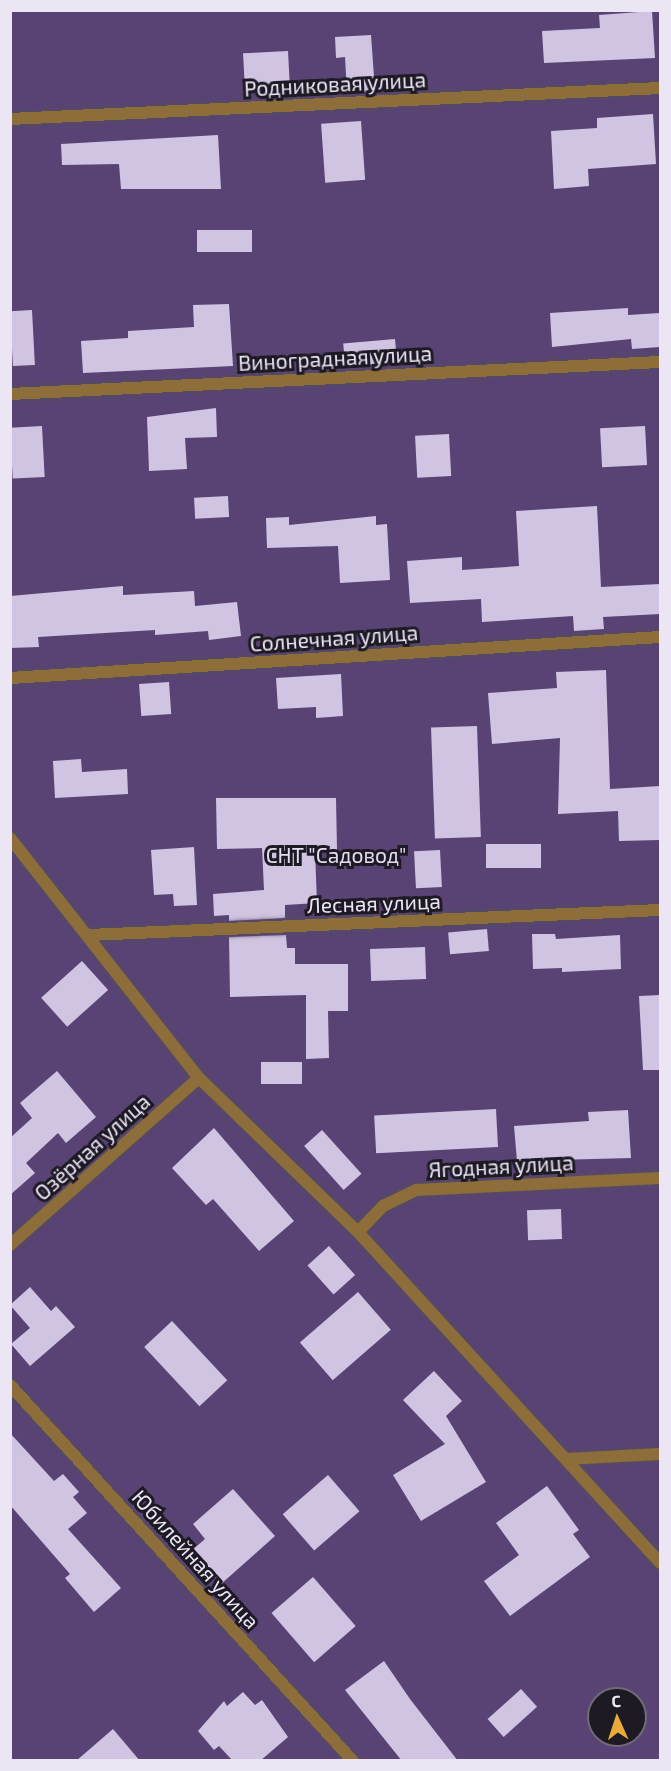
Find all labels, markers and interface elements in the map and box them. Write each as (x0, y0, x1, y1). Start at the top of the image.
street label: Родниковая улица (243, 67, 427, 101)
street label: Виноградная улица (237, 340, 433, 376)
street label: Солнечная улица (249, 620, 419, 656)
park label: СНТ "Садовод" (266, 842, 406, 868)
street label: Лесная улица (307, 888, 441, 918)
street label: Озёрная улица (29, 1089, 155, 1205)
street label: Ягодная улица (428, 1150, 574, 1182)
street label: Юбилейная улица (127, 1484, 265, 1634)
north arrow (587, 1687, 647, 1747)
text: С (611, 1691, 621, 1710)

